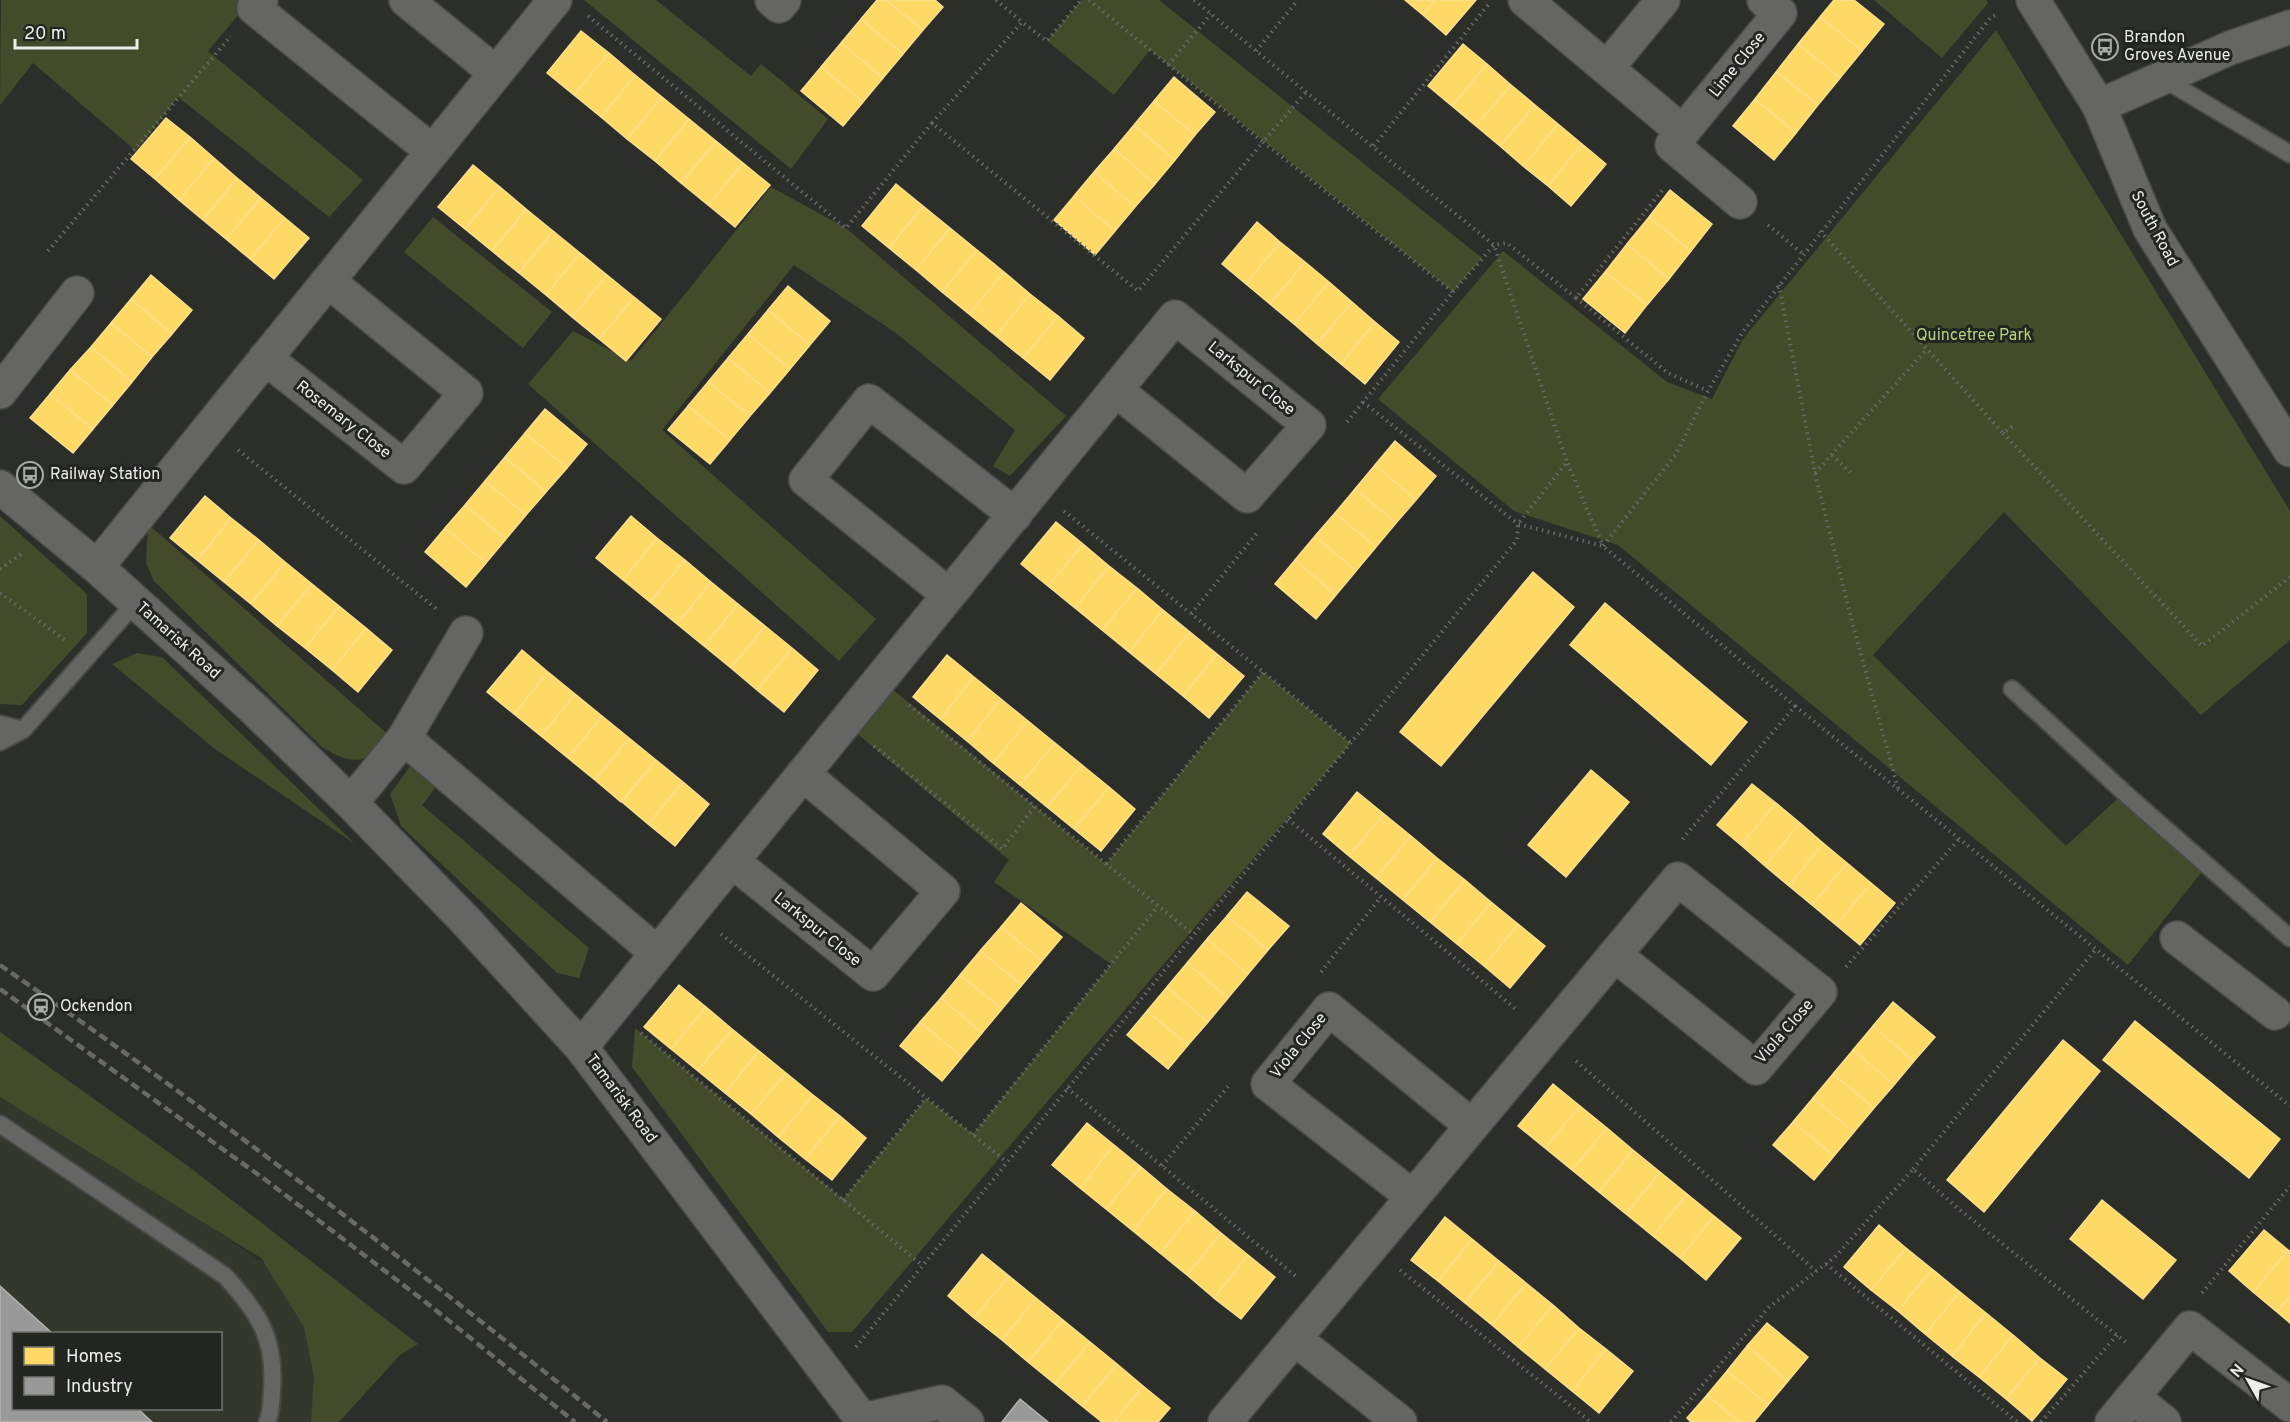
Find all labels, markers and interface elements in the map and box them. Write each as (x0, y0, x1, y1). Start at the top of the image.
scale bar (15, 12, 136, 50)
text: 20 m (24, 23, 66, 46)
street label: Lime Close (1706, 28, 1770, 102)
place label: Brandon Groves Avenue (2124, 28, 2230, 66)
bus stop icon: Brandon Groves Avenue (2090, 32, 2120, 62)
street label: South Road (2126, 188, 2182, 270)
park label: Quincetree Park (1916, 326, 2032, 346)
street label: Larkspur Close (1203, 338, 1299, 420)
street label: Rosemary Close (291, 377, 395, 463)
bus stop icon: Railway Station (15, 460, 45, 490)
place label: Railway Station (50, 465, 160, 485)
street label: Tamarisk Road (132, 598, 224, 684)
street label: Larkspur Close (769, 889, 865, 971)
station icon: Ockendon (26, 992, 56, 1022)
street label: Viola Close (1752, 996, 1818, 1068)
place label: Ockendon (60, 997, 132, 1017)
street label: Viola Close (1266, 1009, 1332, 1083)
street label: Tamarisk Road (581, 1051, 661, 1147)
legend (12, 1332, 222, 1410)
text: Homes (66, 1346, 122, 1369)
north arrow (2218, 1350, 2278, 1410)
text: N (2227, 1361, 2249, 1382)
text: Industry (66, 1376, 133, 1399)

